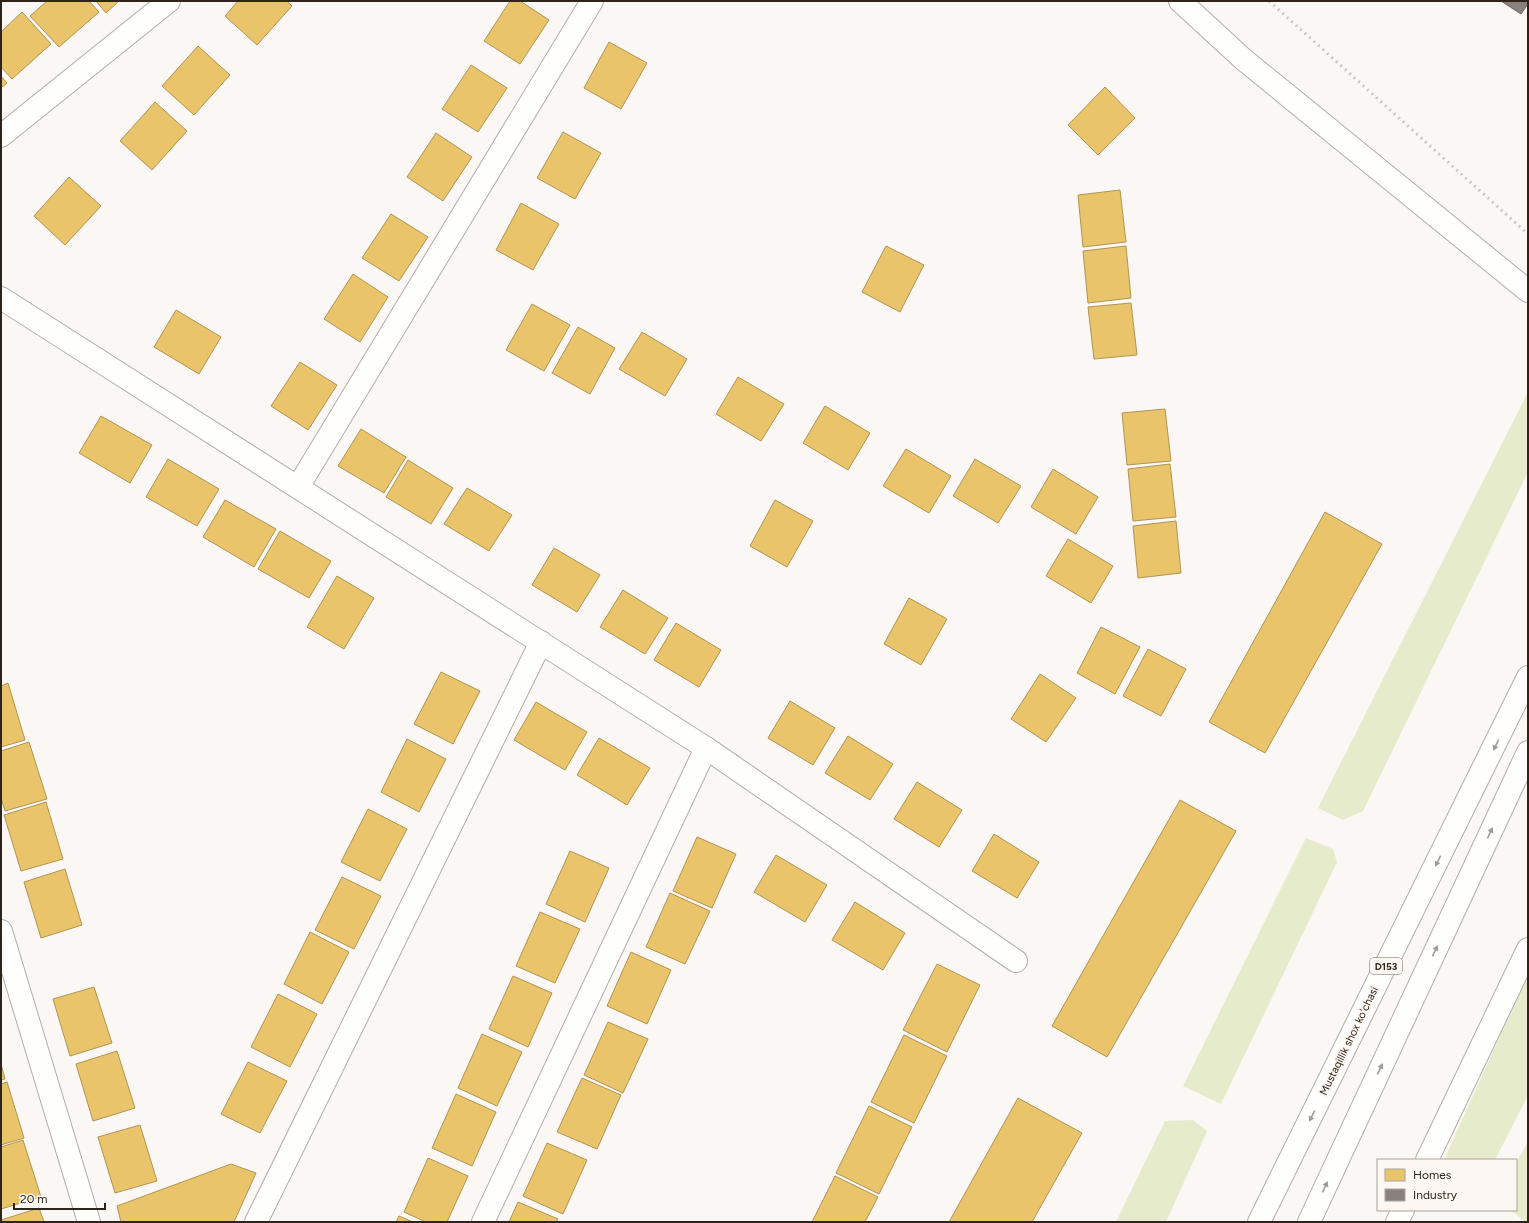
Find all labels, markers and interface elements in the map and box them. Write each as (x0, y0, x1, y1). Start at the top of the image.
one-way arrow (1492, 739, 1499, 750)
one-way arrow (1487, 828, 1493, 839)
one-way arrow (1435, 855, 1441, 867)
one-way arrow (1432, 945, 1438, 957)
road number: D153 (1370, 958, 1402, 974)
street label: Mustaqillik shox ko'chasi (1317, 985, 1381, 1097)
one-way arrow (1377, 1063, 1383, 1074)
one-way arrow (1309, 1110, 1315, 1121)
legend (1377, 1159, 1517, 1211)
text: Homes (1413, 1168, 1452, 1182)
one-way arrow (1322, 1181, 1328, 1192)
scale bar (14, 1185, 105, 1211)
text: Industry (1413, 1188, 1458, 1202)
text: 20 m (20, 1192, 48, 1206)

